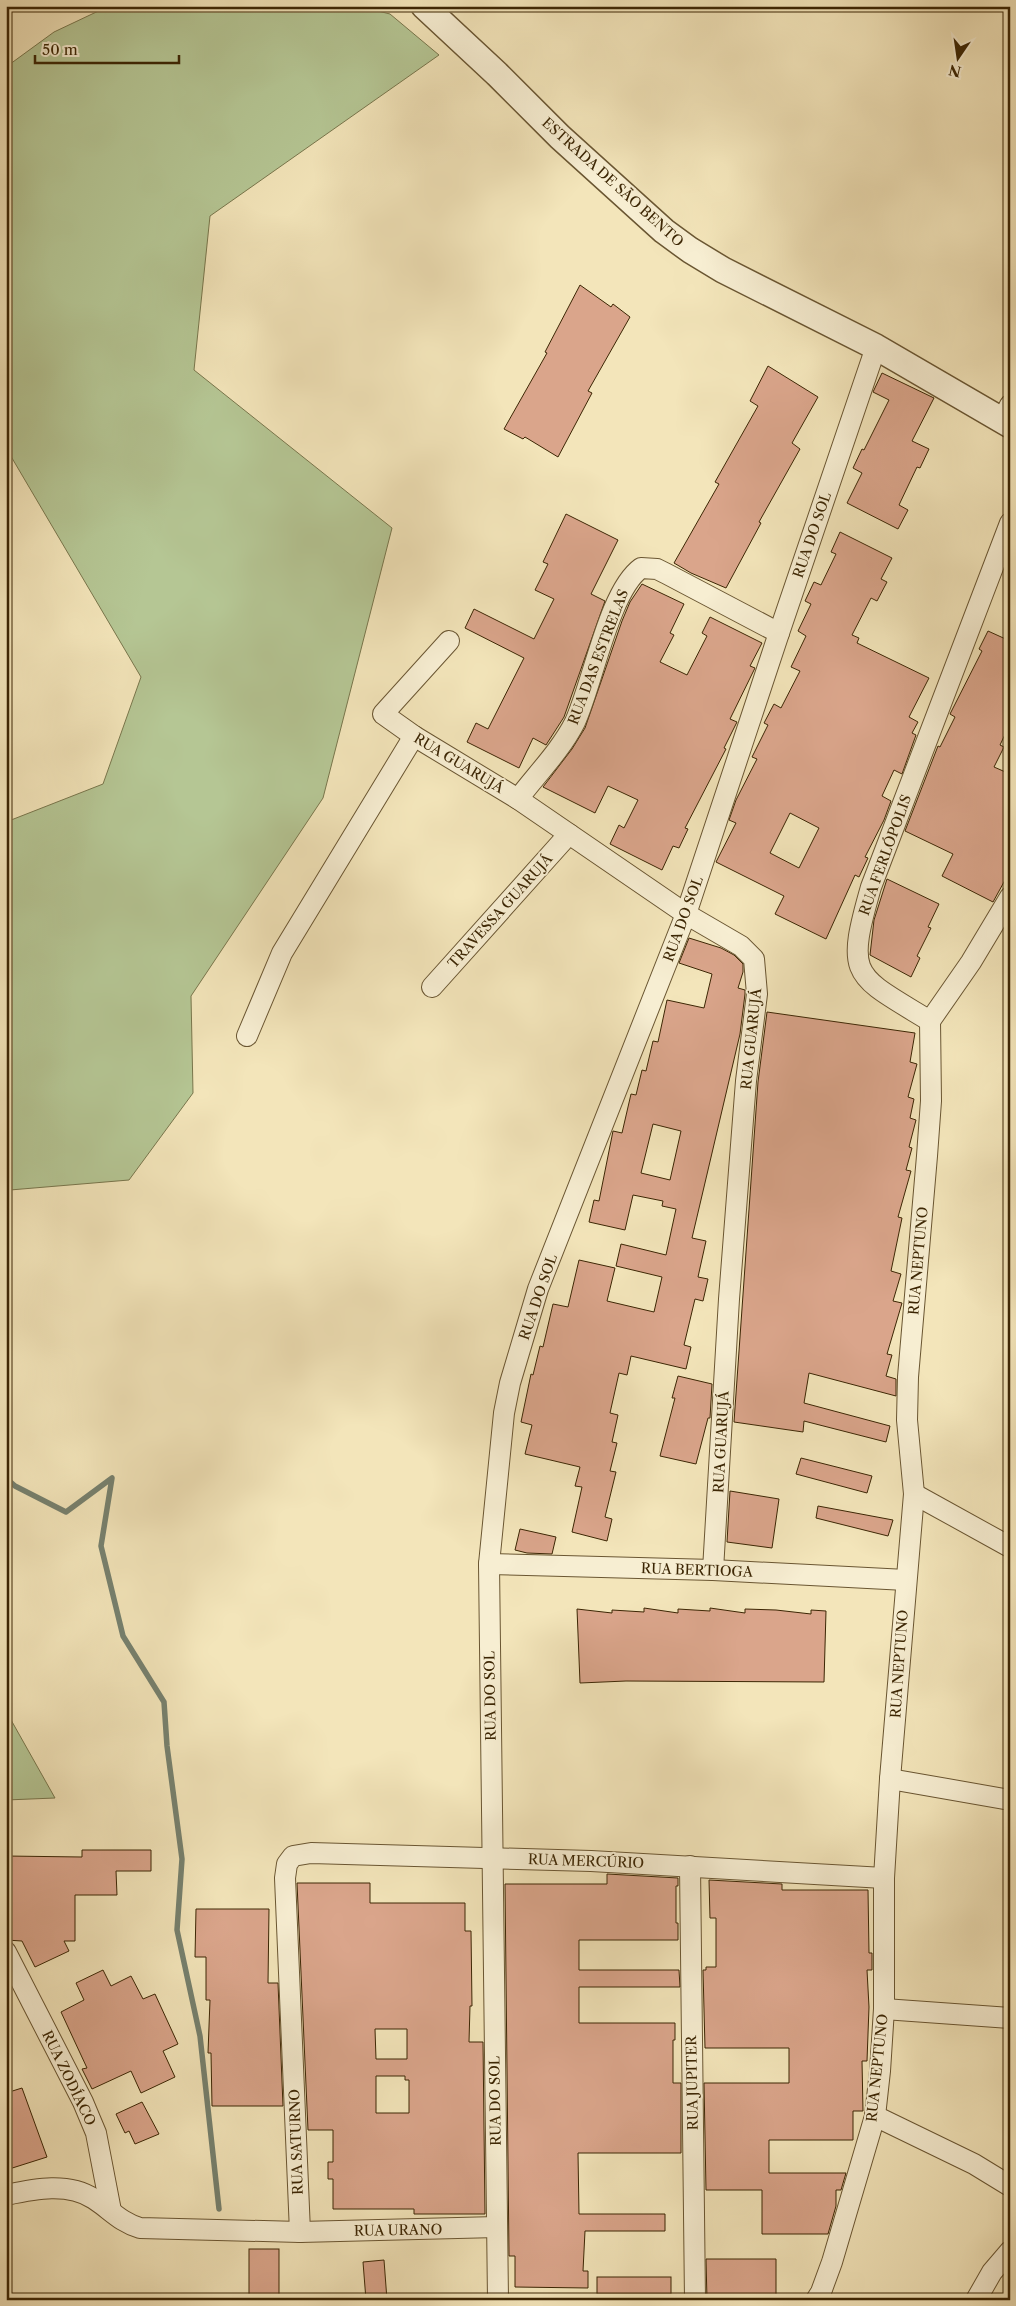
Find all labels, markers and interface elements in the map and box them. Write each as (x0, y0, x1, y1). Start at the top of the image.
scale bar (35, 32, 179, 64)
north arrow (934, 32, 984, 82)
text: 50 m (42, 40, 78, 59)
text: N (947, 61, 963, 81)
street label: ESTRADA DE SÃO BENTO (538, 113, 688, 250)
street label: RUA DO SOL (789, 490, 835, 580)
street label: RUA DAS ESTRELAS (564, 587, 632, 727)
street label: RUA GUARUJÁ (411, 729, 508, 797)
street label: RUA FERLÓPOLIS (854, 792, 915, 918)
street label: TRAVESSA GUARUJÁ (444, 850, 557, 972)
street label: RUA DO SOL (659, 874, 707, 964)
street label: RUA GUARUJÁ (737, 987, 765, 1091)
street label: RUA NEPTUNO (904, 1206, 932, 1316)
street label: RUA DO SOL (515, 1252, 561, 1342)
street label: RUA GUARUJÁ (709, 1390, 733, 1493)
street label: RUA BERTIOGA (641, 1559, 754, 1581)
street label: RUA NEPTUNO (886, 1609, 912, 1719)
street label: RUA DO SOL (480, 1651, 500, 1741)
street label: RUA MERCÚRIO (527, 1849, 645, 1872)
street label: RUA NEPTUNO (862, 2013, 892, 2123)
street label: RUA ZODÍACO (38, 2027, 101, 2129)
street label: RUA JUPITER (682, 2035, 702, 2130)
street label: RUA DO SOL (485, 2056, 505, 2146)
street label: RUA SATURNO (285, 2089, 307, 2195)
street label: RUA URANO (354, 2220, 442, 2240)

